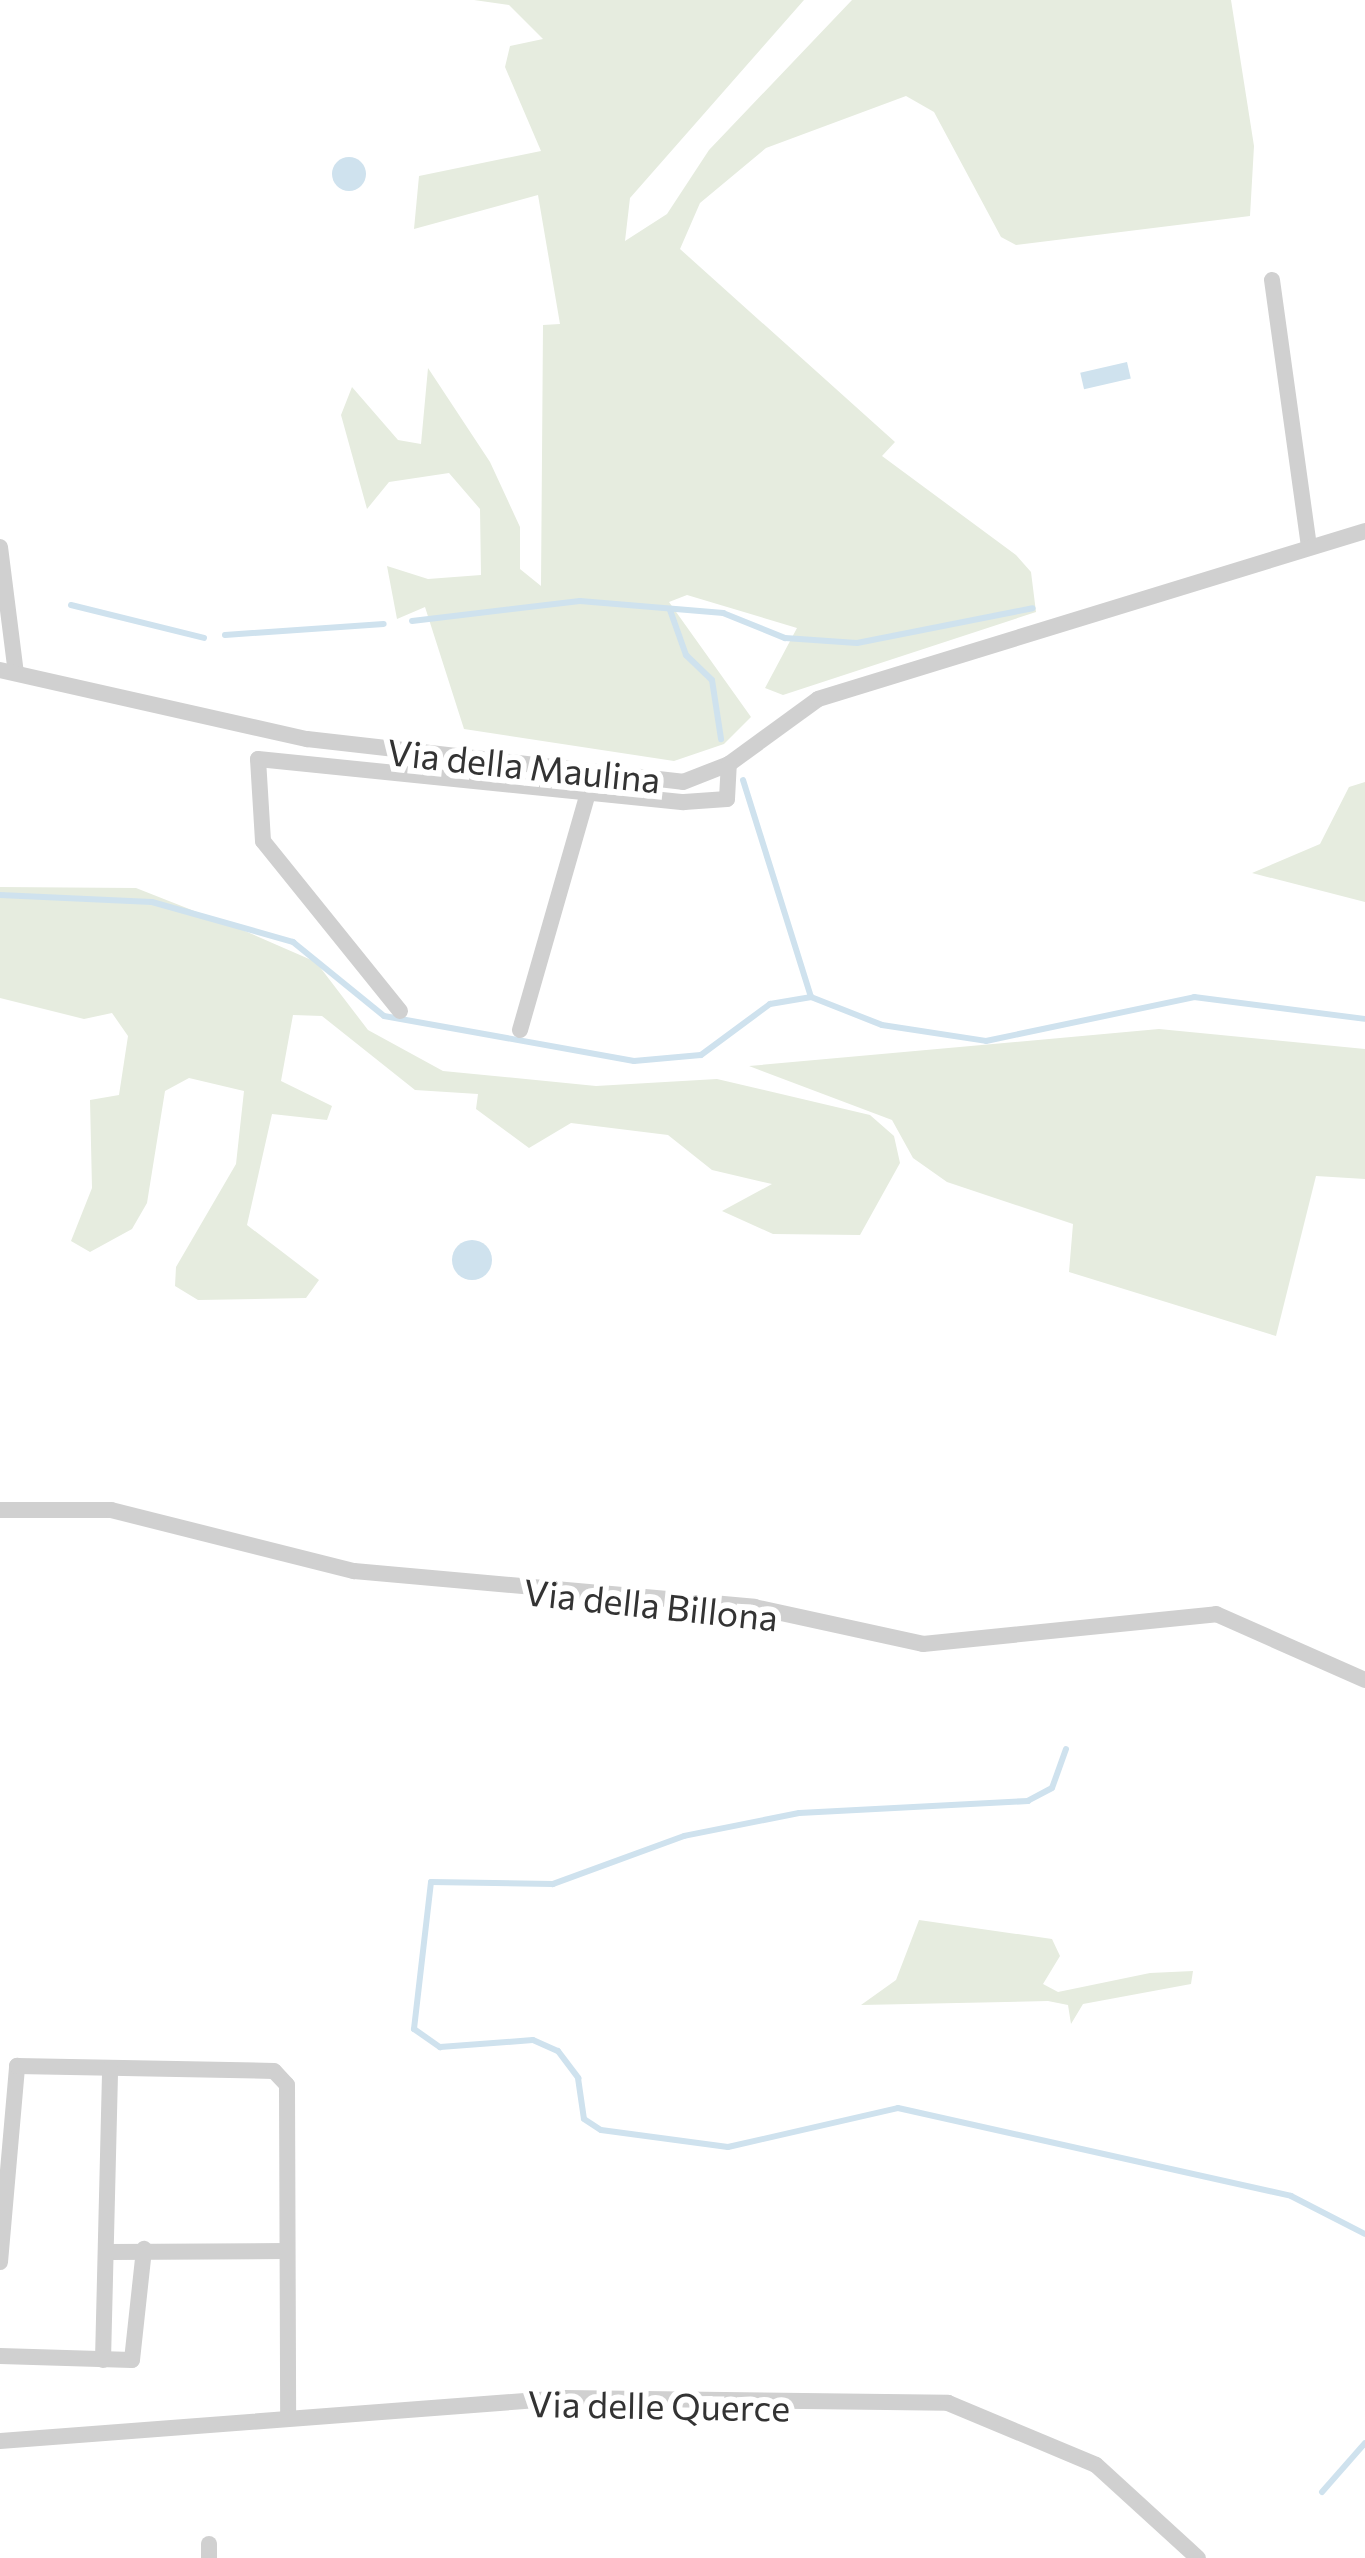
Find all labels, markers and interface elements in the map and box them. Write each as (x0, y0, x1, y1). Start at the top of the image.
street label: Via della Maulina (385, 729, 663, 801)
street label: Via della Billona (522, 1569, 780, 1639)
street label: Via delle Querce (527, 2381, 791, 2429)

